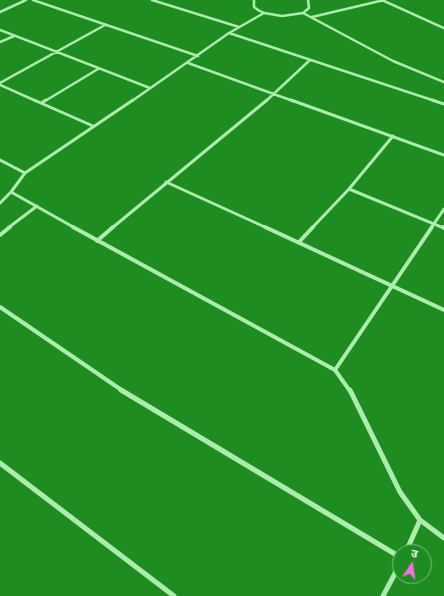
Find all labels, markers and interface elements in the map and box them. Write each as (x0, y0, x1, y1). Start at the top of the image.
north arrow (392, 544, 432, 584)
text: उ (410, 546, 419, 561)

